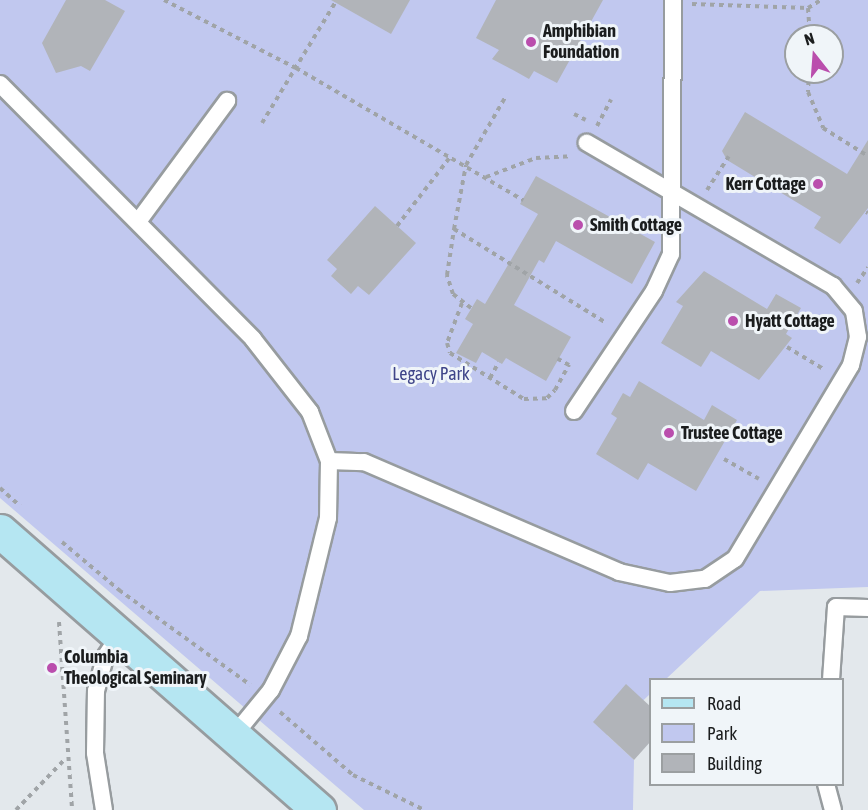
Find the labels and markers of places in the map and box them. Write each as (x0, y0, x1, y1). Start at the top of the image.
place label: Amphibian Foundation (543, 21, 619, 63)
marker: Amphibian Foundation (524, 35, 538, 49)
place label: Kerr Cottage (725, 173, 806, 195)
marker: Kerr Cottage (811, 177, 825, 191)
place label: Smith Cottage (590, 214, 682, 236)
marker: Smith Cottage (571, 218, 585, 232)
place label: Hyatt Cottage (745, 310, 835, 332)
marker: Hyatt Cottage (726, 314, 740, 328)
place label: Trustee Cottage (681, 422, 783, 444)
marker: Trustee Cottage (662, 426, 676, 440)
place label: Columbia Theological Seminary (64, 647, 207, 690)
marker: Columbia Theological Seminary (45, 661, 59, 675)

